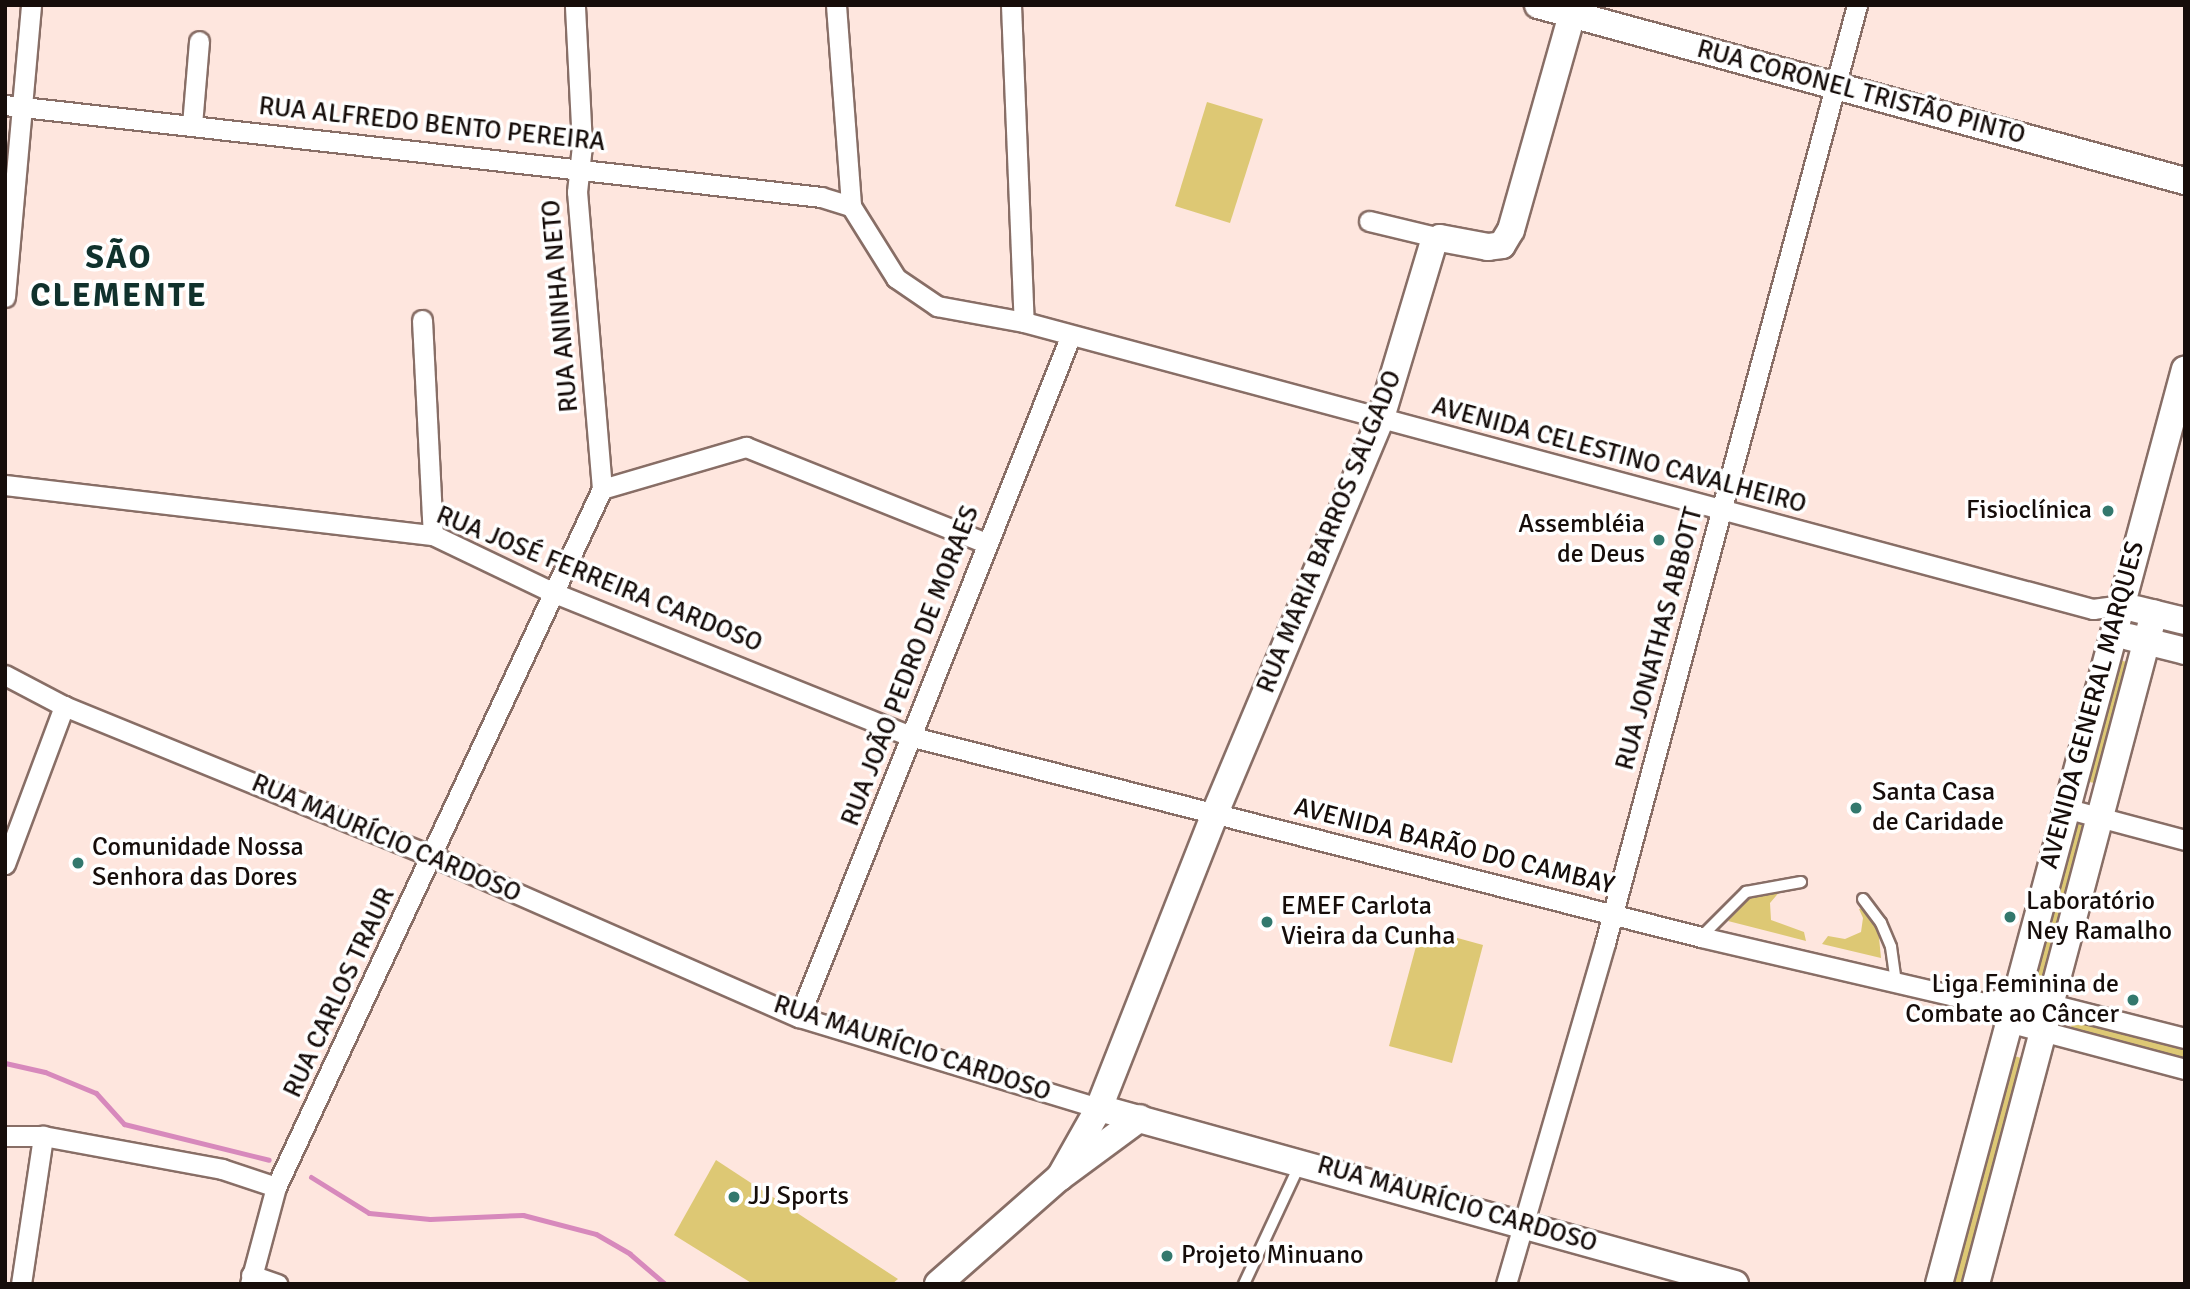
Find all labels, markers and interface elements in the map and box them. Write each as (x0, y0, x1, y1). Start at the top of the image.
street label: RUA CORONEL TRISTÃO PINTO (1693, 34, 2029, 152)
street label: RUA ALFREDO BENTO PEREIRA (257, 91, 607, 159)
street label: RUA ANINHA NETO (536, 198, 586, 414)
district label: SÃO CLEMENTE (31, 238, 207, 316)
street label: RUA MARIA BARROS SALGADO (1251, 366, 1409, 698)
street label: AVENIDA CELESTINO CAVALHEIRO (1429, 391, 1809, 521)
place label: Fisioclínica (1966, 495, 2092, 527)
street label: RUA JOSÉ FERREIRA CARDOSO (431, 500, 767, 660)
street label: RUA JOÃO PEDRO DE MORAES (835, 501, 987, 831)
marker: Fisioclínica (2098, 501, 2118, 521)
street label: RUA JONATHAS ABBOTT (1610, 504, 1710, 774)
place label: Assembléia de Deus (1518, 509, 1645, 570)
marker: Assembléia de Deus (1651, 532, 1667, 548)
street label: AVENIDA GENERAL MARQUES (2034, 538, 2152, 872)
street label: RUA MAURÍCIO CARDOSO (247, 768, 525, 910)
place label: Santa Casa de Caridade (1872, 777, 2004, 838)
street label: AVENIDA BARÃO DO CAMBAY (1291, 792, 1617, 902)
marker: Santa Casa de Caridade (1846, 798, 1866, 818)
place label: Comunidade Nossa Senhora das Dores (92, 832, 304, 894)
marker: Comunidade Nossa Senhora das Dores (70, 855, 86, 871)
street label: RUA CARLOS TRAUR (278, 883, 402, 1103)
place label: Laboratório Ney Ramalho (2026, 886, 2172, 948)
place label: EMEF Carlota Vieira da Cunha (1281, 891, 1455, 953)
marker: Laboratório Ney Ramalho (2000, 907, 2020, 927)
marker: EMEF Carlota Vieira da Cunha (1259, 914, 1275, 930)
place label: Liga Feminina de Combate ao Câncer (1905, 969, 2119, 1030)
street label: RUA MAURÍCIO CARDOSO (769, 989, 1055, 1109)
marker: Liga Feminina de Combate ao Câncer (2125, 992, 2141, 1008)
street label: RUA MAURÍCIO CARDOSO (1314, 1150, 1600, 1260)
place label: JJ Sports (748, 1181, 849, 1213)
marker: JJ Sports (726, 1189, 742, 1205)
place label: Projeto Minuano (1181, 1240, 1364, 1272)
marker: Projeto Minuano (1159, 1248, 1175, 1264)

